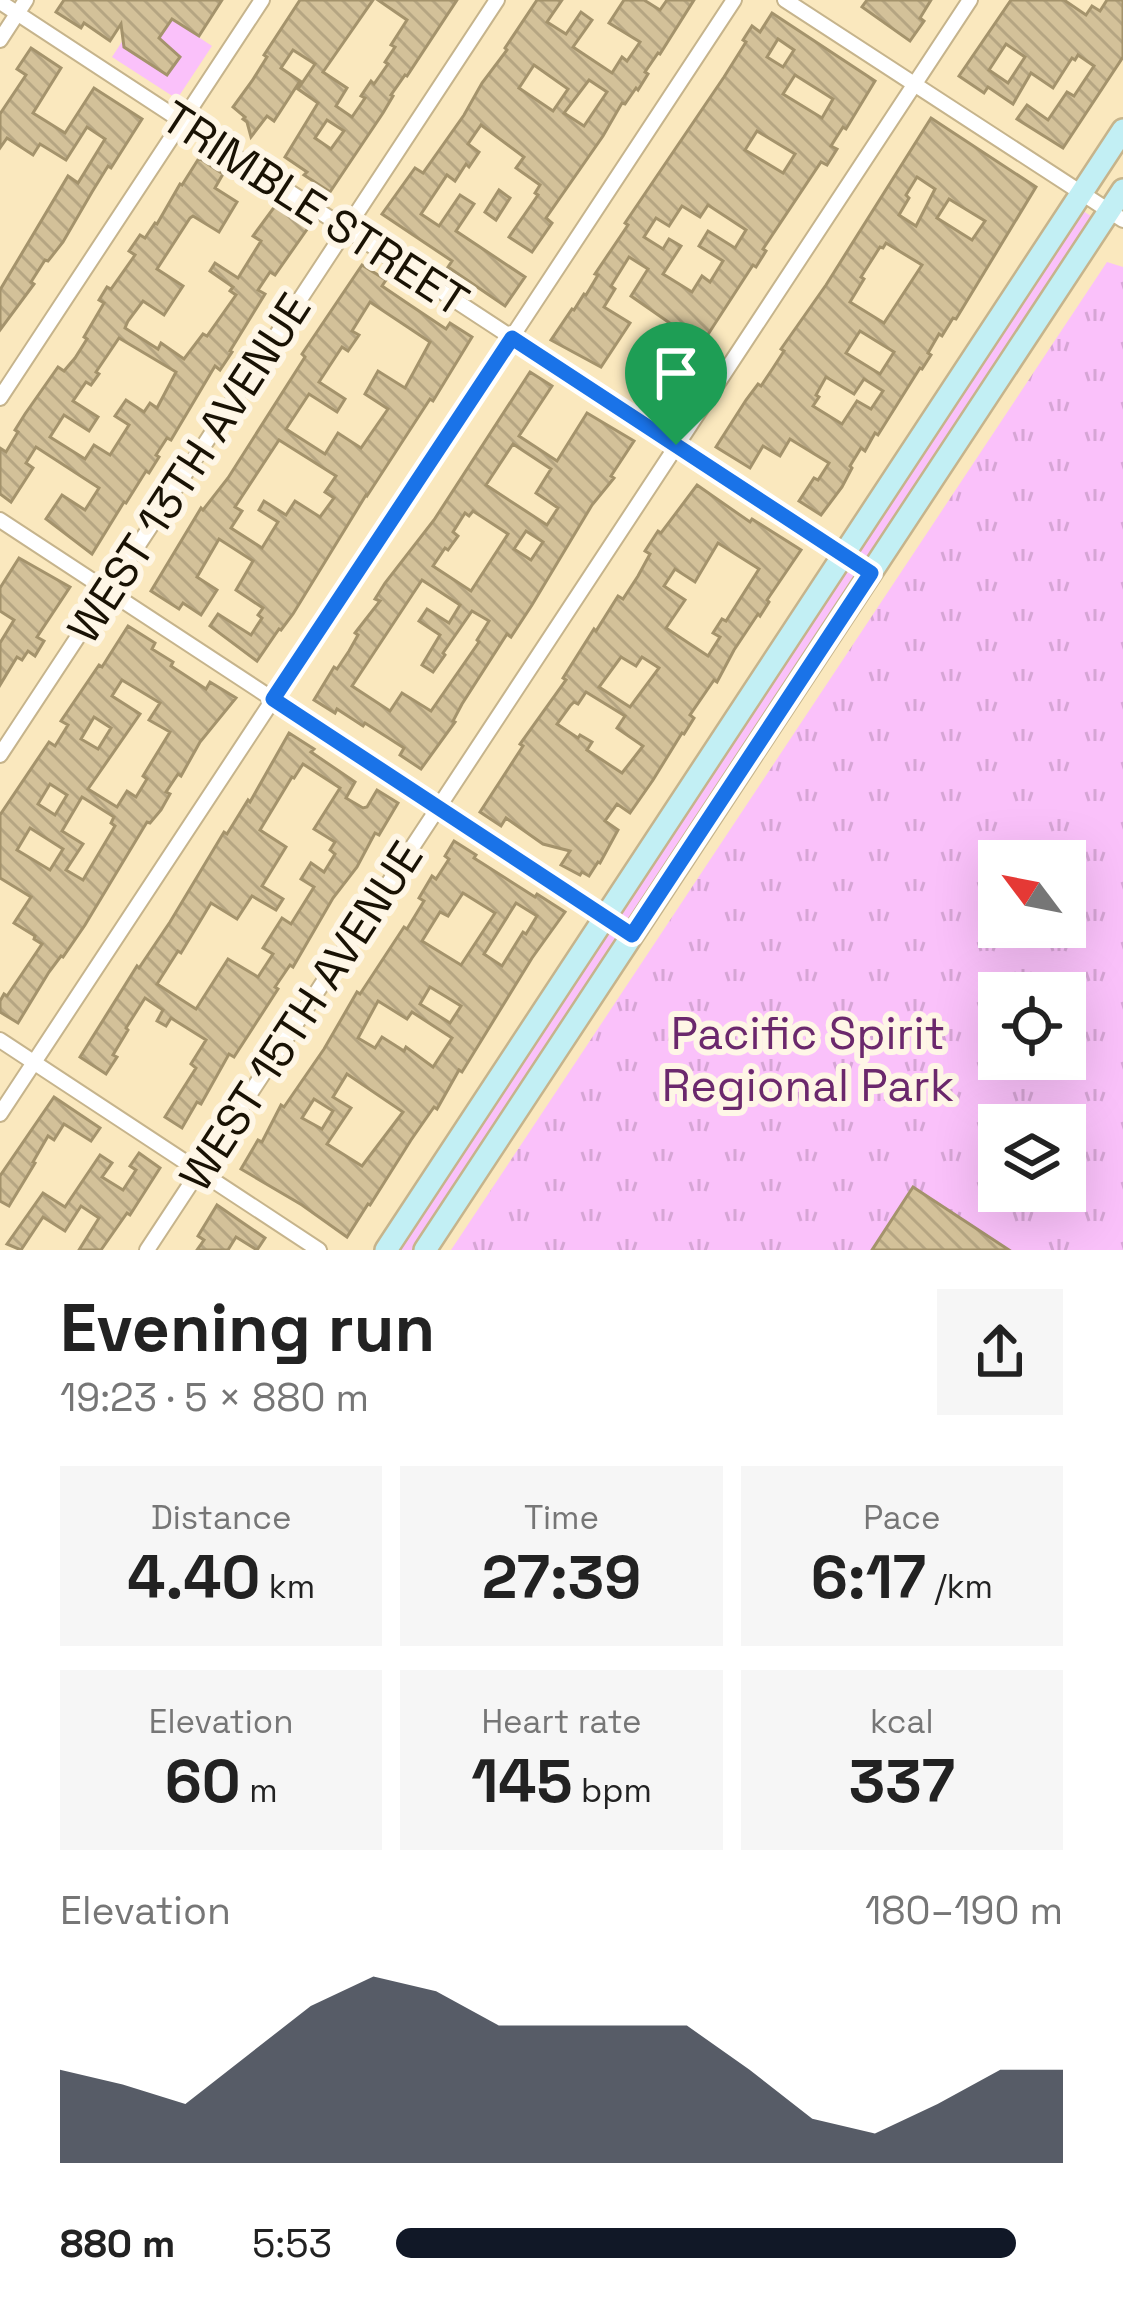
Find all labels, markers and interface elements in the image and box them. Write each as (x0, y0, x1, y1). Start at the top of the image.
street label: TRIMBLE STREET (151, 89, 479, 329)
street label: WEST 13TH AVENUE (55, 283, 323, 653)
pin (625, 322, 727, 445)
icon: arrive (643, 340, 709, 406)
street label: WEST 15TH AVENUE (167, 831, 435, 1201)
north arrow (978, 840, 1086, 948)
map controls (978, 840, 1086, 1212)
button: locate (978, 972, 1086, 1080)
park label: Pacific Spirit Regional Park (662, 1005, 954, 1114)
button: layers (978, 1104, 1086, 1212)
text: Evening run (60, 1286, 435, 1370)
button: share (937, 1289, 1063, 1415)
text: 19:23 · 5 × 880 m (60, 1373, 369, 1422)
text: Distance (151, 1497, 291, 1539)
text: Time (524, 1497, 599, 1539)
text: Pace (863, 1497, 940, 1539)
text: 4.40 (127, 1539, 260, 1616)
text: 27:39 (482, 1539, 641, 1616)
text: 6:17 (811, 1539, 926, 1616)
text: km (260, 1566, 315, 1608)
text: /km (926, 1566, 993, 1608)
text: Elevation (149, 1701, 293, 1743)
text: Heart rate (481, 1701, 642, 1743)
text: kcal (870, 1701, 934, 1743)
text: 60 (165, 1743, 241, 1820)
text: 145 (471, 1743, 572, 1820)
text: 337 (849, 1743, 955, 1820)
text: m (241, 1770, 278, 1812)
text: bpm (572, 1770, 652, 1812)
text: Elevation (60, 1886, 231, 1935)
text: 180–190 m (865, 1886, 1063, 1935)
text: 880 m (60, 2219, 175, 2268)
text: 5:53 (252, 2219, 332, 2268)

